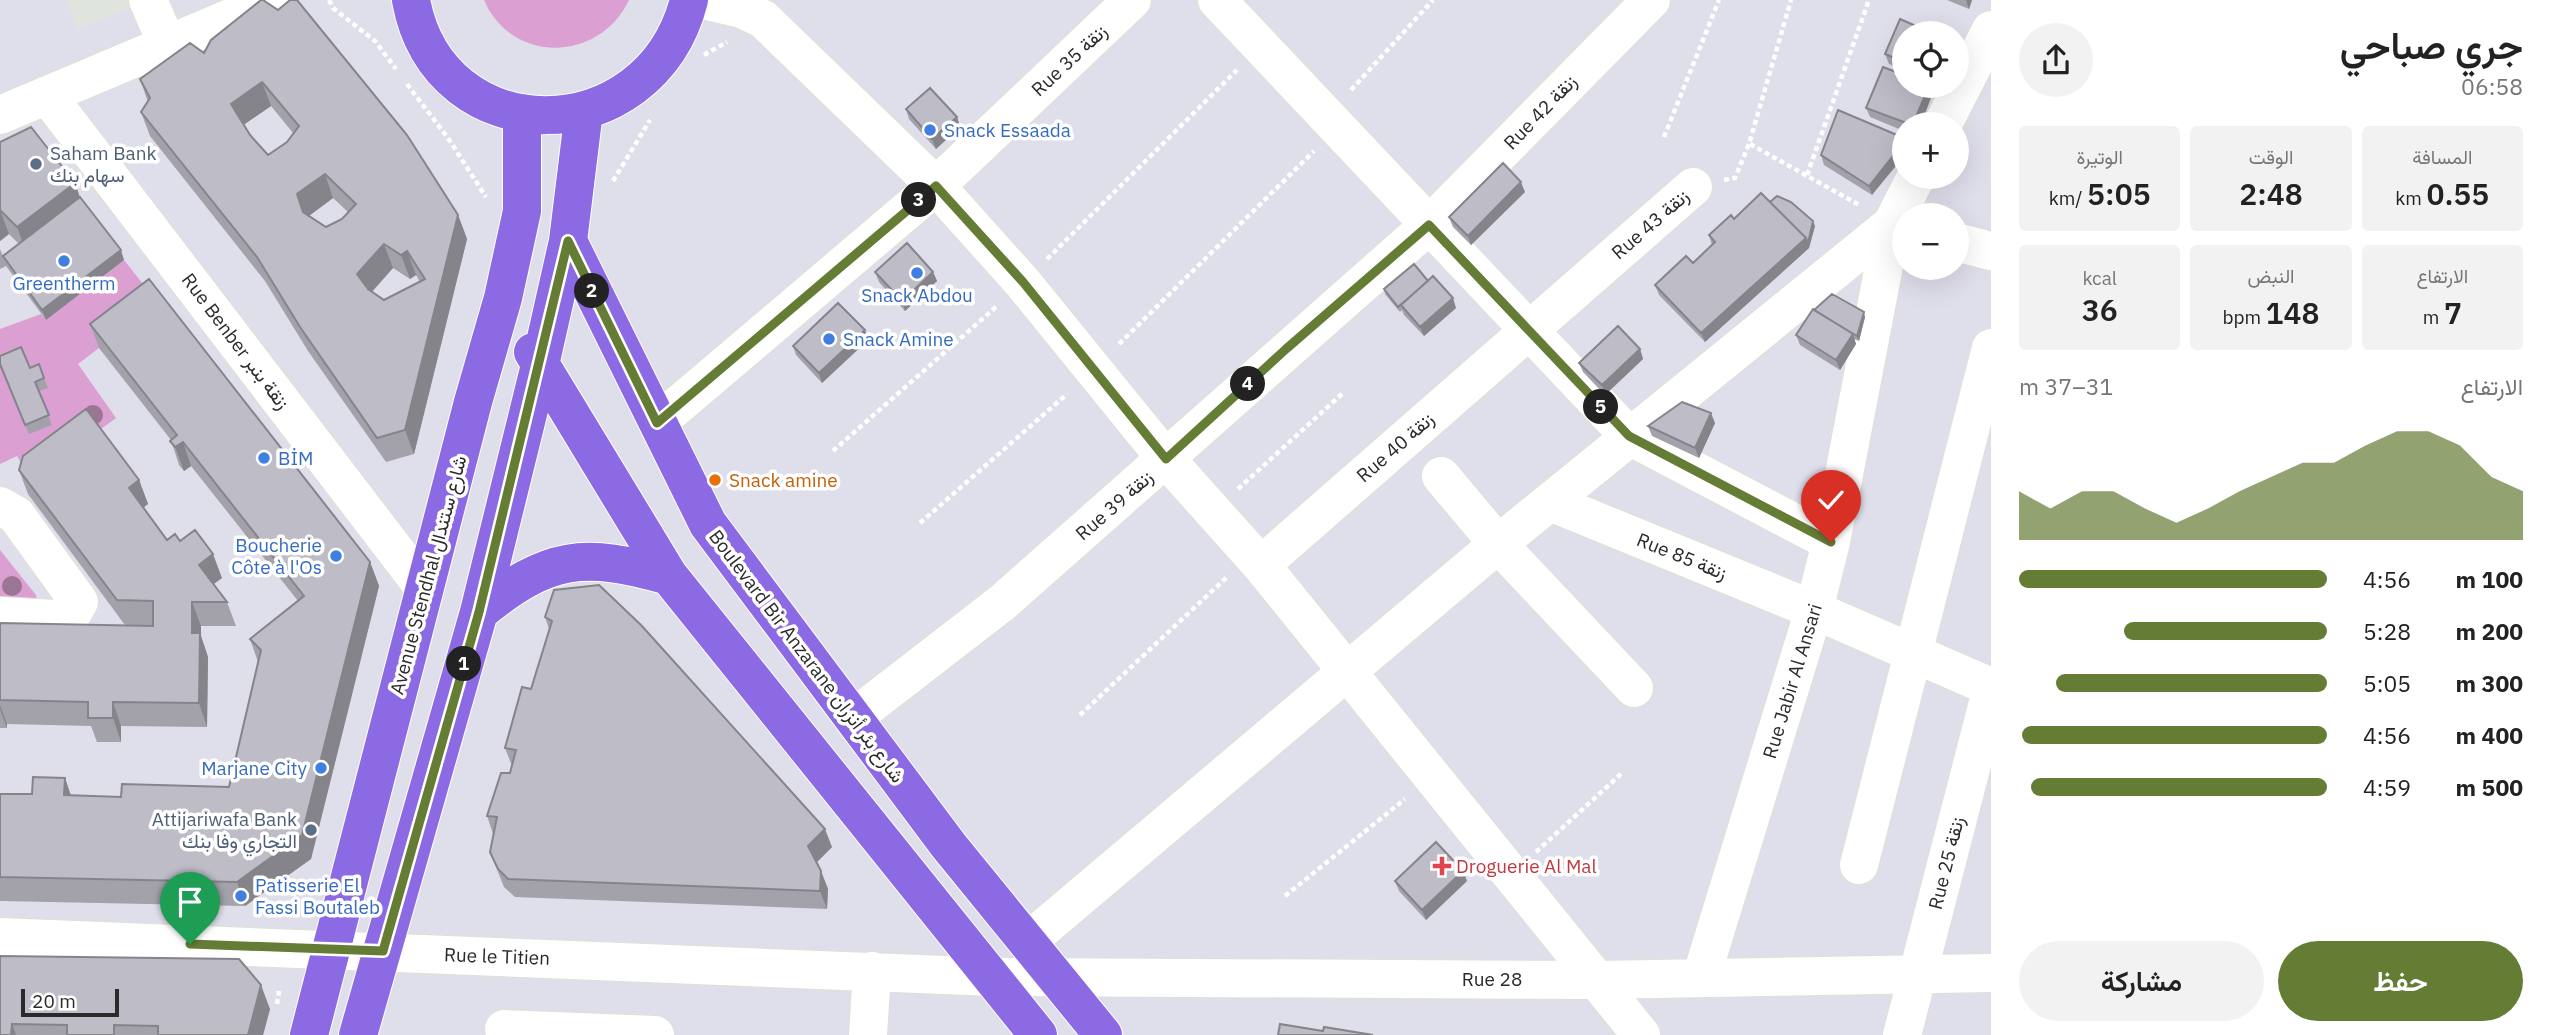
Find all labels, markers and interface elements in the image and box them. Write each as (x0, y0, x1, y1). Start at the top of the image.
street label: Rue 35 زنقة (1026, 19, 1112, 101)
text: جري صباحي (2340, 20, 2523, 69)
map controls (1892, 21, 1969, 280)
button: locate (1892, 21, 1969, 98)
button: share (2019, 23, 2093, 97)
street label: Rue 42 زنقة (1498, 69, 1582, 155)
text: 06:58 (2461, 71, 2523, 101)
button: + (1892, 112, 1969, 189)
place label: Snack Essaada (944, 118, 1071, 142)
marker: Snack Essaada (922, 122, 938, 138)
place label: Saham Bank سهام بنك (50, 141, 157, 188)
text: الوتيرة (2076, 145, 2123, 169)
text: الوقت (2249, 145, 2293, 169)
text: المسافة (2412, 145, 2473, 169)
marker: Saham Bank سهام بنك (28, 156, 44, 172)
text: 5:05 (2087, 174, 2151, 213)
text: 2:48 (2239, 174, 2303, 213)
text: 0.55 (2426, 174, 2489, 213)
pin: 3 (902, 182, 936, 218)
street label: Rue 43 زنقة (1606, 184, 1694, 264)
text: /km (2049, 186, 2087, 210)
text: km (2395, 186, 2426, 210)
text: 3 (913, 187, 924, 211)
button: − (1892, 203, 1969, 280)
marker: Greentherm (56, 253, 72, 269)
text: النبض (2248, 264, 2295, 288)
text: الارتفاع (2417, 264, 2468, 288)
marker: Snack Abdou (909, 265, 925, 281)
text: kcal (2082, 266, 2117, 290)
street label: Rue Benber زنقة بنبر (177, 268, 295, 414)
place label: Greentherm (12, 271, 116, 295)
pin: 2 (574, 274, 610, 308)
text: 2 (586, 278, 597, 302)
place label: Snack Abdou (861, 283, 973, 307)
text: 36 (2082, 290, 2118, 329)
text: 148 (2266, 293, 2320, 332)
text: 7 (2444, 293, 2462, 332)
text: bpm (2222, 305, 2266, 329)
text: m (2423, 305, 2444, 329)
place label: Snack Amine (843, 327, 954, 351)
marker: Snack Amine (821, 331, 837, 347)
pin: 4 (1230, 366, 1266, 402)
text: 4 (1242, 371, 1253, 395)
text: 31–37 m (2019, 371, 2113, 401)
text: الارتفاع (2461, 371, 2523, 401)
pin: 5 (1584, 390, 1618, 424)
text: 5 (1595, 394, 1606, 418)
street label: Rue 40 زنقة (1351, 407, 1439, 487)
place label: BİM (278, 446, 313, 470)
marker: BİM (256, 450, 272, 466)
street label: Avenue Stendhal شارع ستندال (385, 453, 472, 697)
street label: Rue 39 زنقة (1070, 465, 1158, 545)
place label: Snack amine (729, 468, 838, 492)
pin (1801, 470, 1861, 542)
marker: Snack amine (707, 472, 723, 488)
icon: check (1812, 481, 1850, 519)
street label: Boulevard Bir Anzarane شارع بئر أنزران (703, 525, 910, 788)
street label: Rue 85 زنقة (1633, 527, 1731, 585)
place label: Boucherie Côte à l'Os (231, 533, 322, 579)
marker: Boucherie Côte à l'Os (328, 548, 344, 564)
text: 4:56 (2363, 564, 2411, 594)
text: 100 m (2456, 564, 2523, 594)
street label: Rue Jabir Al Ansari (1757, 601, 1827, 761)
text: 5:28 (2363, 616, 2411, 646)
text: 200 m (2456, 616, 2523, 646)
pin: 1 (447, 646, 482, 682)
text: 1 (458, 651, 469, 675)
text: 5:05 (2363, 668, 2411, 698)
text: 300 m (2456, 668, 2523, 698)
text: 4:56 (2363, 720, 2411, 750)
text: 400 m (2456, 720, 2523, 750)
place label: Marjane City (201, 756, 308, 780)
marker: Marjane City (313, 760, 329, 776)
text: 4:59 (2363, 772, 2411, 802)
text: 500 m (2456, 772, 2523, 802)
place label: Attijariwafa Bank التجاري وفا بنك (152, 807, 297, 857)
street label: Rue 25 زنقة (1923, 814, 1969, 912)
marker: Attijariwafa Bank التجاري وفا بنك (303, 822, 319, 838)
place label: Droguerie Al Mal (1456, 854, 1597, 878)
marker: Droguerie Al Mal (1434, 858, 1450, 874)
pin (160, 872, 220, 944)
place label: Patisserie El Fassi Boutaleb (255, 873, 380, 919)
icon: arrive (171, 883, 209, 921)
marker: Patisserie El Fassi Boutaleb (233, 888, 249, 904)
button: مشاركة (2019, 941, 2264, 1021)
button: حفظ (2278, 941, 2523, 1021)
street label: Rue le Titien (444, 942, 550, 970)
street label: Rue 28 (1462, 967, 1522, 991)
scale bar (21, 986, 119, 1018)
text: 20 m (32, 989, 76, 1013)

